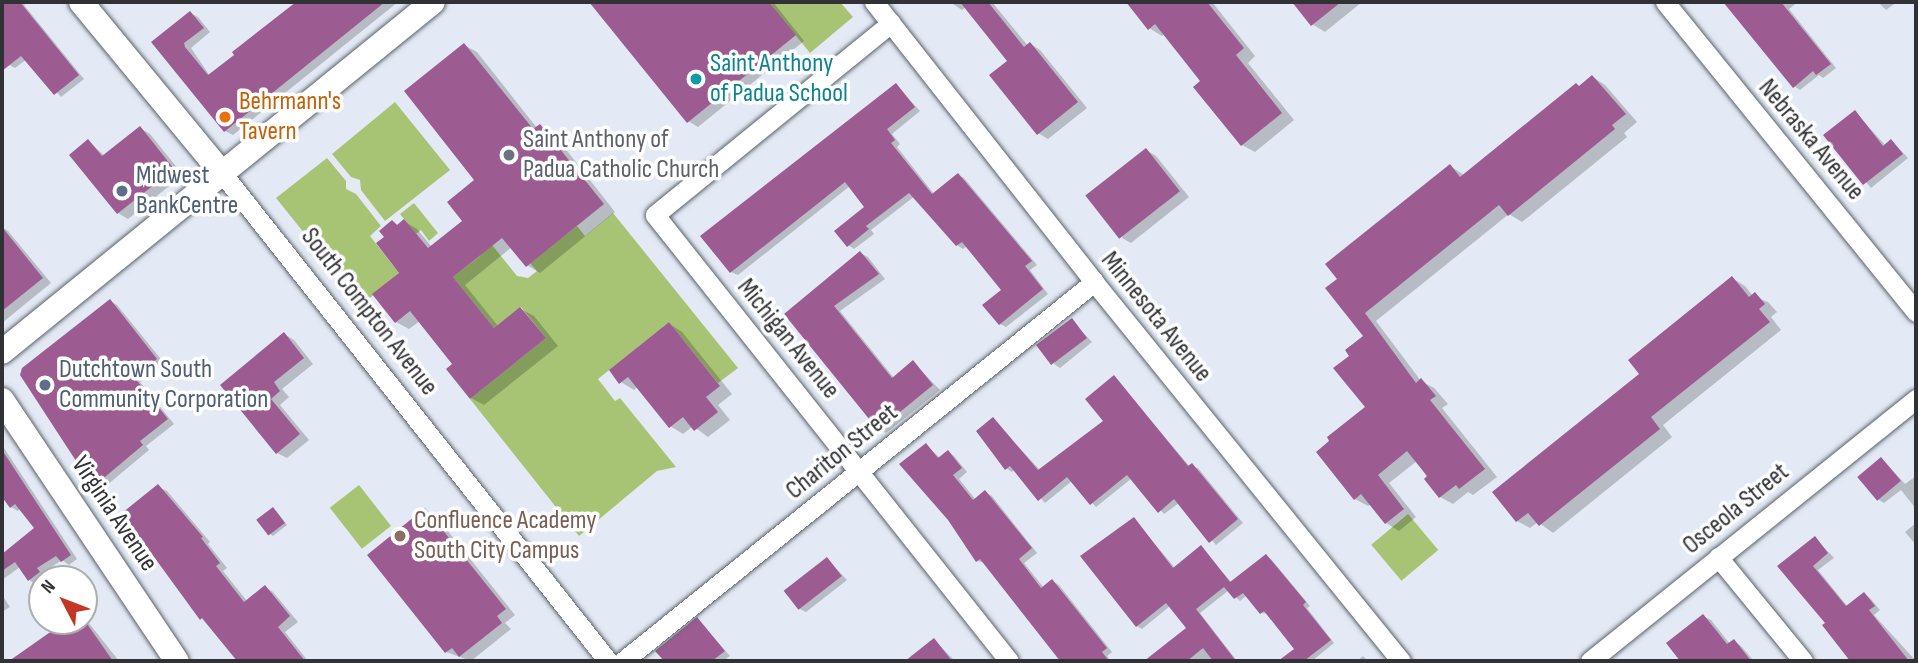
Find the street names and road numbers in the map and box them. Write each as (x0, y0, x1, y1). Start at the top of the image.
street label: Nebraska Avenue (1751, 73, 1871, 207)
street label: South Compton Avenue (294, 222, 444, 402)
street label: Minnesota Avenue (1094, 246, 1218, 388)
street label: Michigan Avenue (730, 273, 846, 405)
street label: Chariton Street (780, 397, 904, 507)
street label: Virginia Avenue (64, 450, 164, 578)
street label: Osceola Street (1677, 457, 1795, 561)

